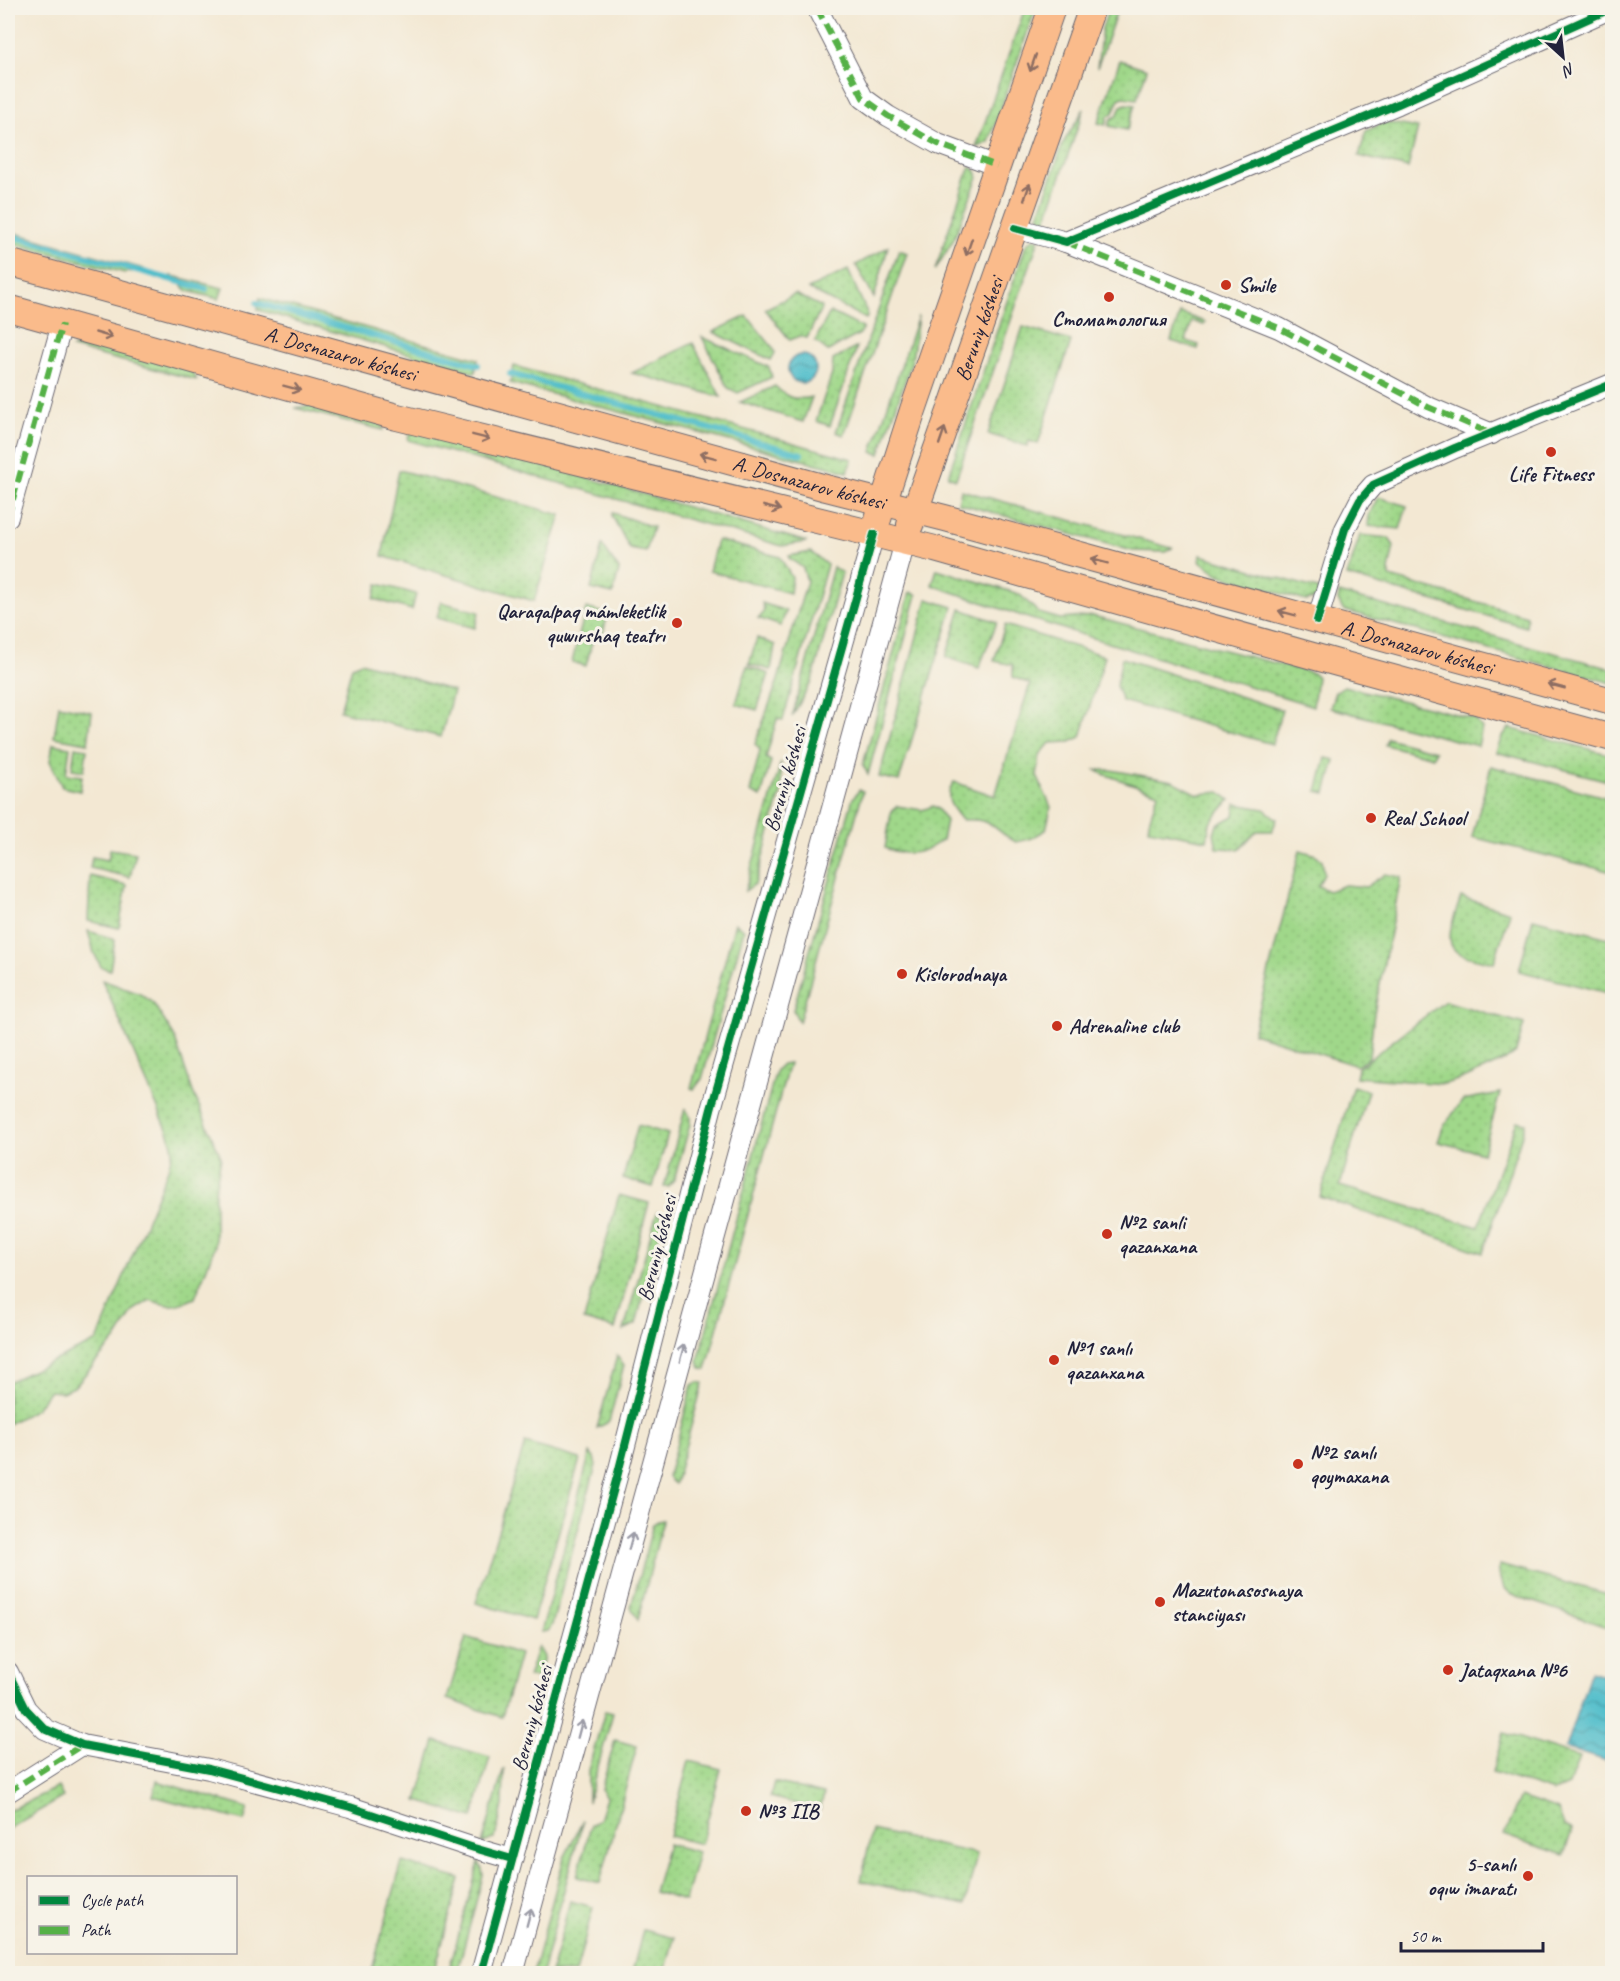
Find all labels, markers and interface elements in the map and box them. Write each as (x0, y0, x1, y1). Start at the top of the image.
north arrow (1533, 27, 1593, 87)
one-way arrow (1026, 53, 1037, 72)
text: N (1558, 58, 1578, 82)
one-way arrow (1023, 184, 1034, 202)
one-way arrow (962, 237, 973, 256)
street label: Beruniy kóshesi (949, 270, 1010, 384)
place label: Smile (1238, 272, 1277, 298)
marker: Smile (1219, 278, 1233, 292)
marker: Стоматология (1102, 290, 1116, 304)
place label: Стоматология (1052, 306, 1168, 332)
street label: A. Dosnazarov kóshesi (262, 320, 422, 388)
one-way arrow (94, 330, 113, 342)
one-way arrow (282, 382, 301, 394)
one-way arrow (937, 427, 948, 446)
one-way arrow (471, 432, 490, 444)
marker: Life Fitness (1544, 445, 1558, 459)
one-way arrow (699, 450, 718, 461)
street label: A. Dosnazarov kóshesi (730, 450, 891, 516)
place label: Life Fitness (1509, 461, 1596, 487)
one-way arrow (762, 503, 781, 515)
one-way arrow (1090, 555, 1109, 566)
place label: Qaraqalpaq mámleketlik quwırshaq teatrı (497, 598, 667, 648)
one-way arrow (1278, 607, 1297, 618)
street label: A. Dosnazarov kóshesi (1338, 614, 1499, 682)
marker: Qaraqalpaq mámleketlik quwırshaq teatrı (670, 616, 684, 630)
one-way arrow (1547, 679, 1566, 691)
street label: Beruniy kóshesi (758, 720, 813, 835)
place label: Real School (1383, 805, 1470, 831)
marker: Real School (1364, 811, 1378, 825)
place label: Kislorodnaya (914, 961, 1007, 987)
marker: Kislorodnaya (895, 967, 909, 981)
place label: Adrenaline club (1069, 1013, 1181, 1039)
marker: Adrenaline club (1050, 1019, 1064, 1033)
street label: Beruniy kóshesi (631, 1189, 683, 1304)
place label: №2 sanli qazanxana (1119, 1209, 1198, 1259)
marker: №2 sanli qazanxana (1100, 1227, 1114, 1241)
place label: №1 sanlı qazanxana (1066, 1335, 1145, 1385)
one-way arrow (677, 1344, 688, 1363)
marker: №1 sanlı qazanxana (1047, 1353, 1061, 1367)
place label: №2 sanlı qoymaxana (1310, 1439, 1390, 1490)
marker: №2 sanlı qoymaxana (1291, 1457, 1305, 1471)
one-way arrow (625, 1532, 637, 1551)
place label: Mazutonasosnaya stanciyası (1172, 1577, 1303, 1628)
marker: Mazutonasosnaya stanciyası (1153, 1595, 1167, 1609)
place label: Jataqxana №6 (1458, 1657, 1569, 1683)
street label: Beruniy kóshesi (505, 1659, 559, 1774)
marker: Jataqxana №6 (1441, 1663, 1455, 1677)
one-way arrow (575, 1720, 587, 1739)
place label: №3 IIB (758, 1798, 820, 1824)
marker: №3 IIB (739, 1804, 753, 1818)
place label: 5-sanlı oqıw imaratı (1428, 1851, 1518, 1901)
marker: 5-sanlı oqıw imaratı (1521, 1869, 1535, 1883)
legend (27, 1876, 237, 1954)
text: Cycle path (81, 1889, 144, 1911)
one-way arrow (523, 1908, 535, 1927)
scale bar (1401, 1915, 1544, 1953)
text: Path (81, 1919, 111, 1941)
text: 50 m (1410, 1925, 1443, 1947)

